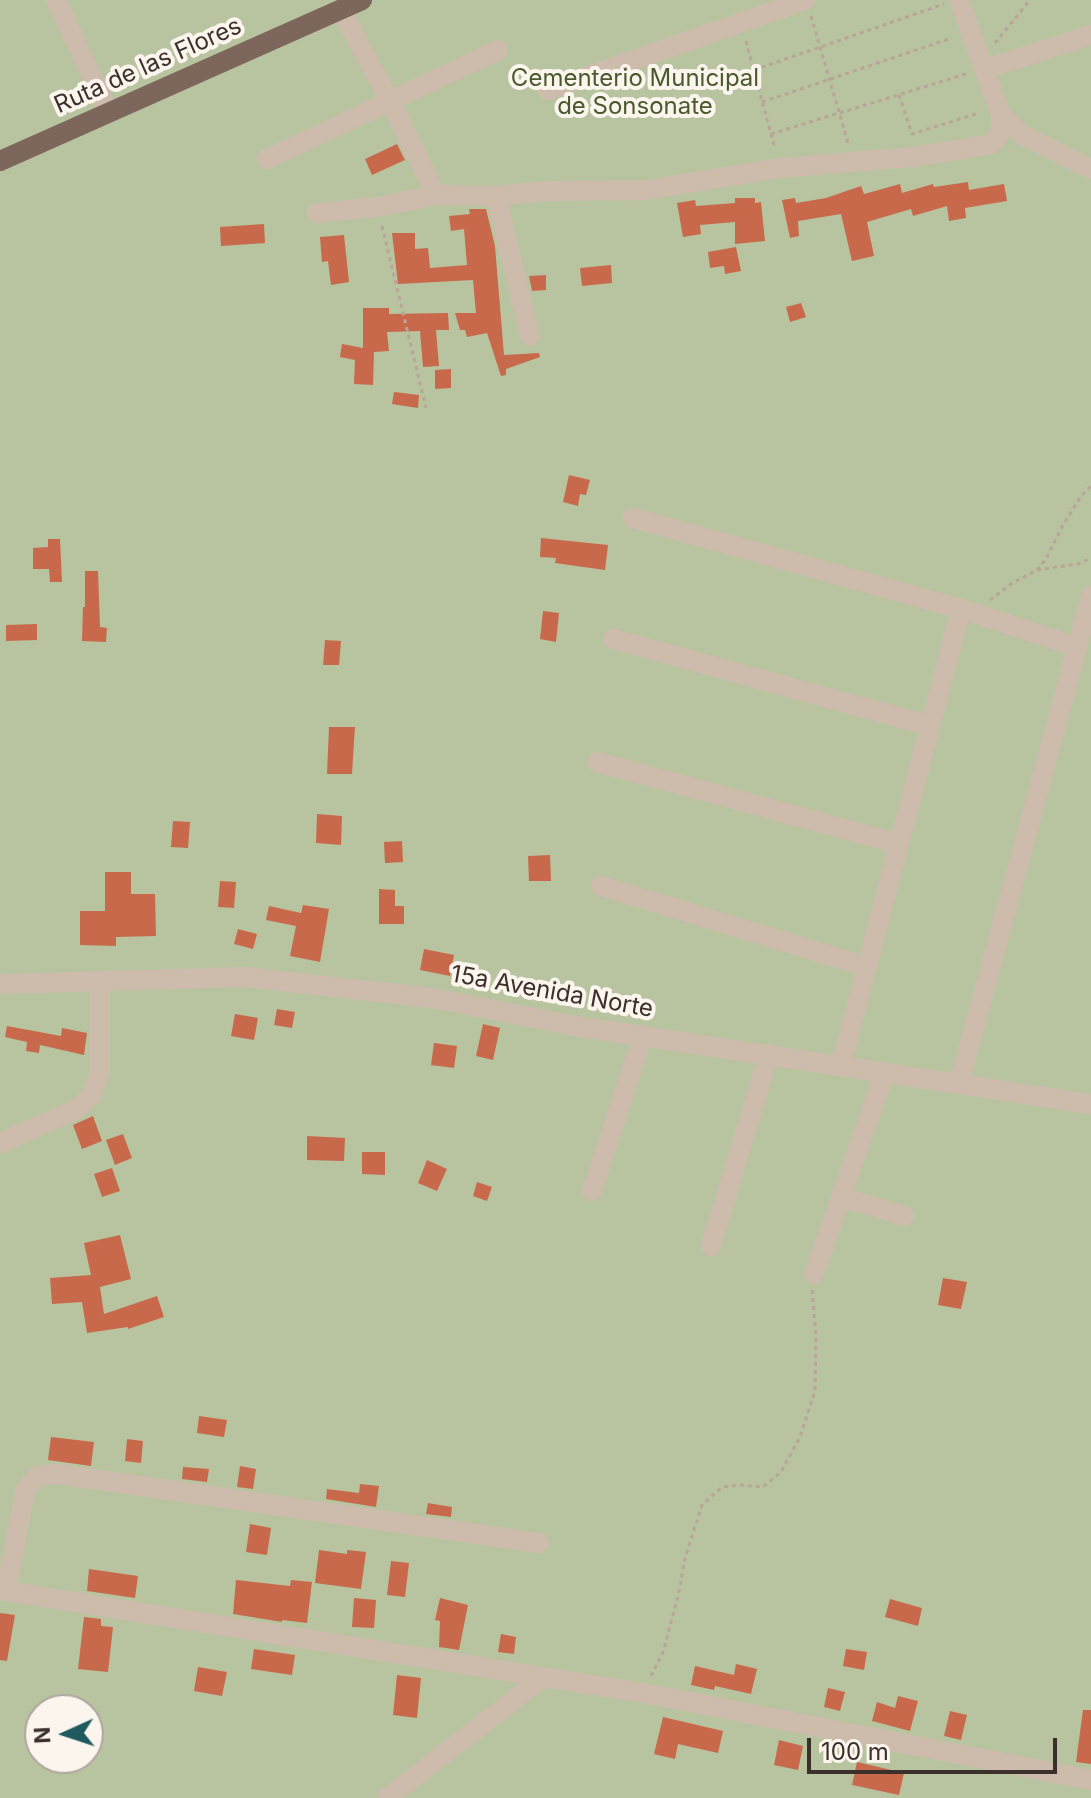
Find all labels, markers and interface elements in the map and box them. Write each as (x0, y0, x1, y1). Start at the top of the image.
street label: Ruta de las Flores (50, 12, 246, 120)
park label: Cementerio Municipal de Sonsonate (511, 65, 759, 121)
street label: 15a Avenida Norte (449, 960, 655, 1024)
north arrow (24, 1694, 104, 1774)
scale bar (811, 1722, 1061, 1772)
text: N (29, 1726, 55, 1744)
text: 100 m (821, 1737, 889, 1766)

